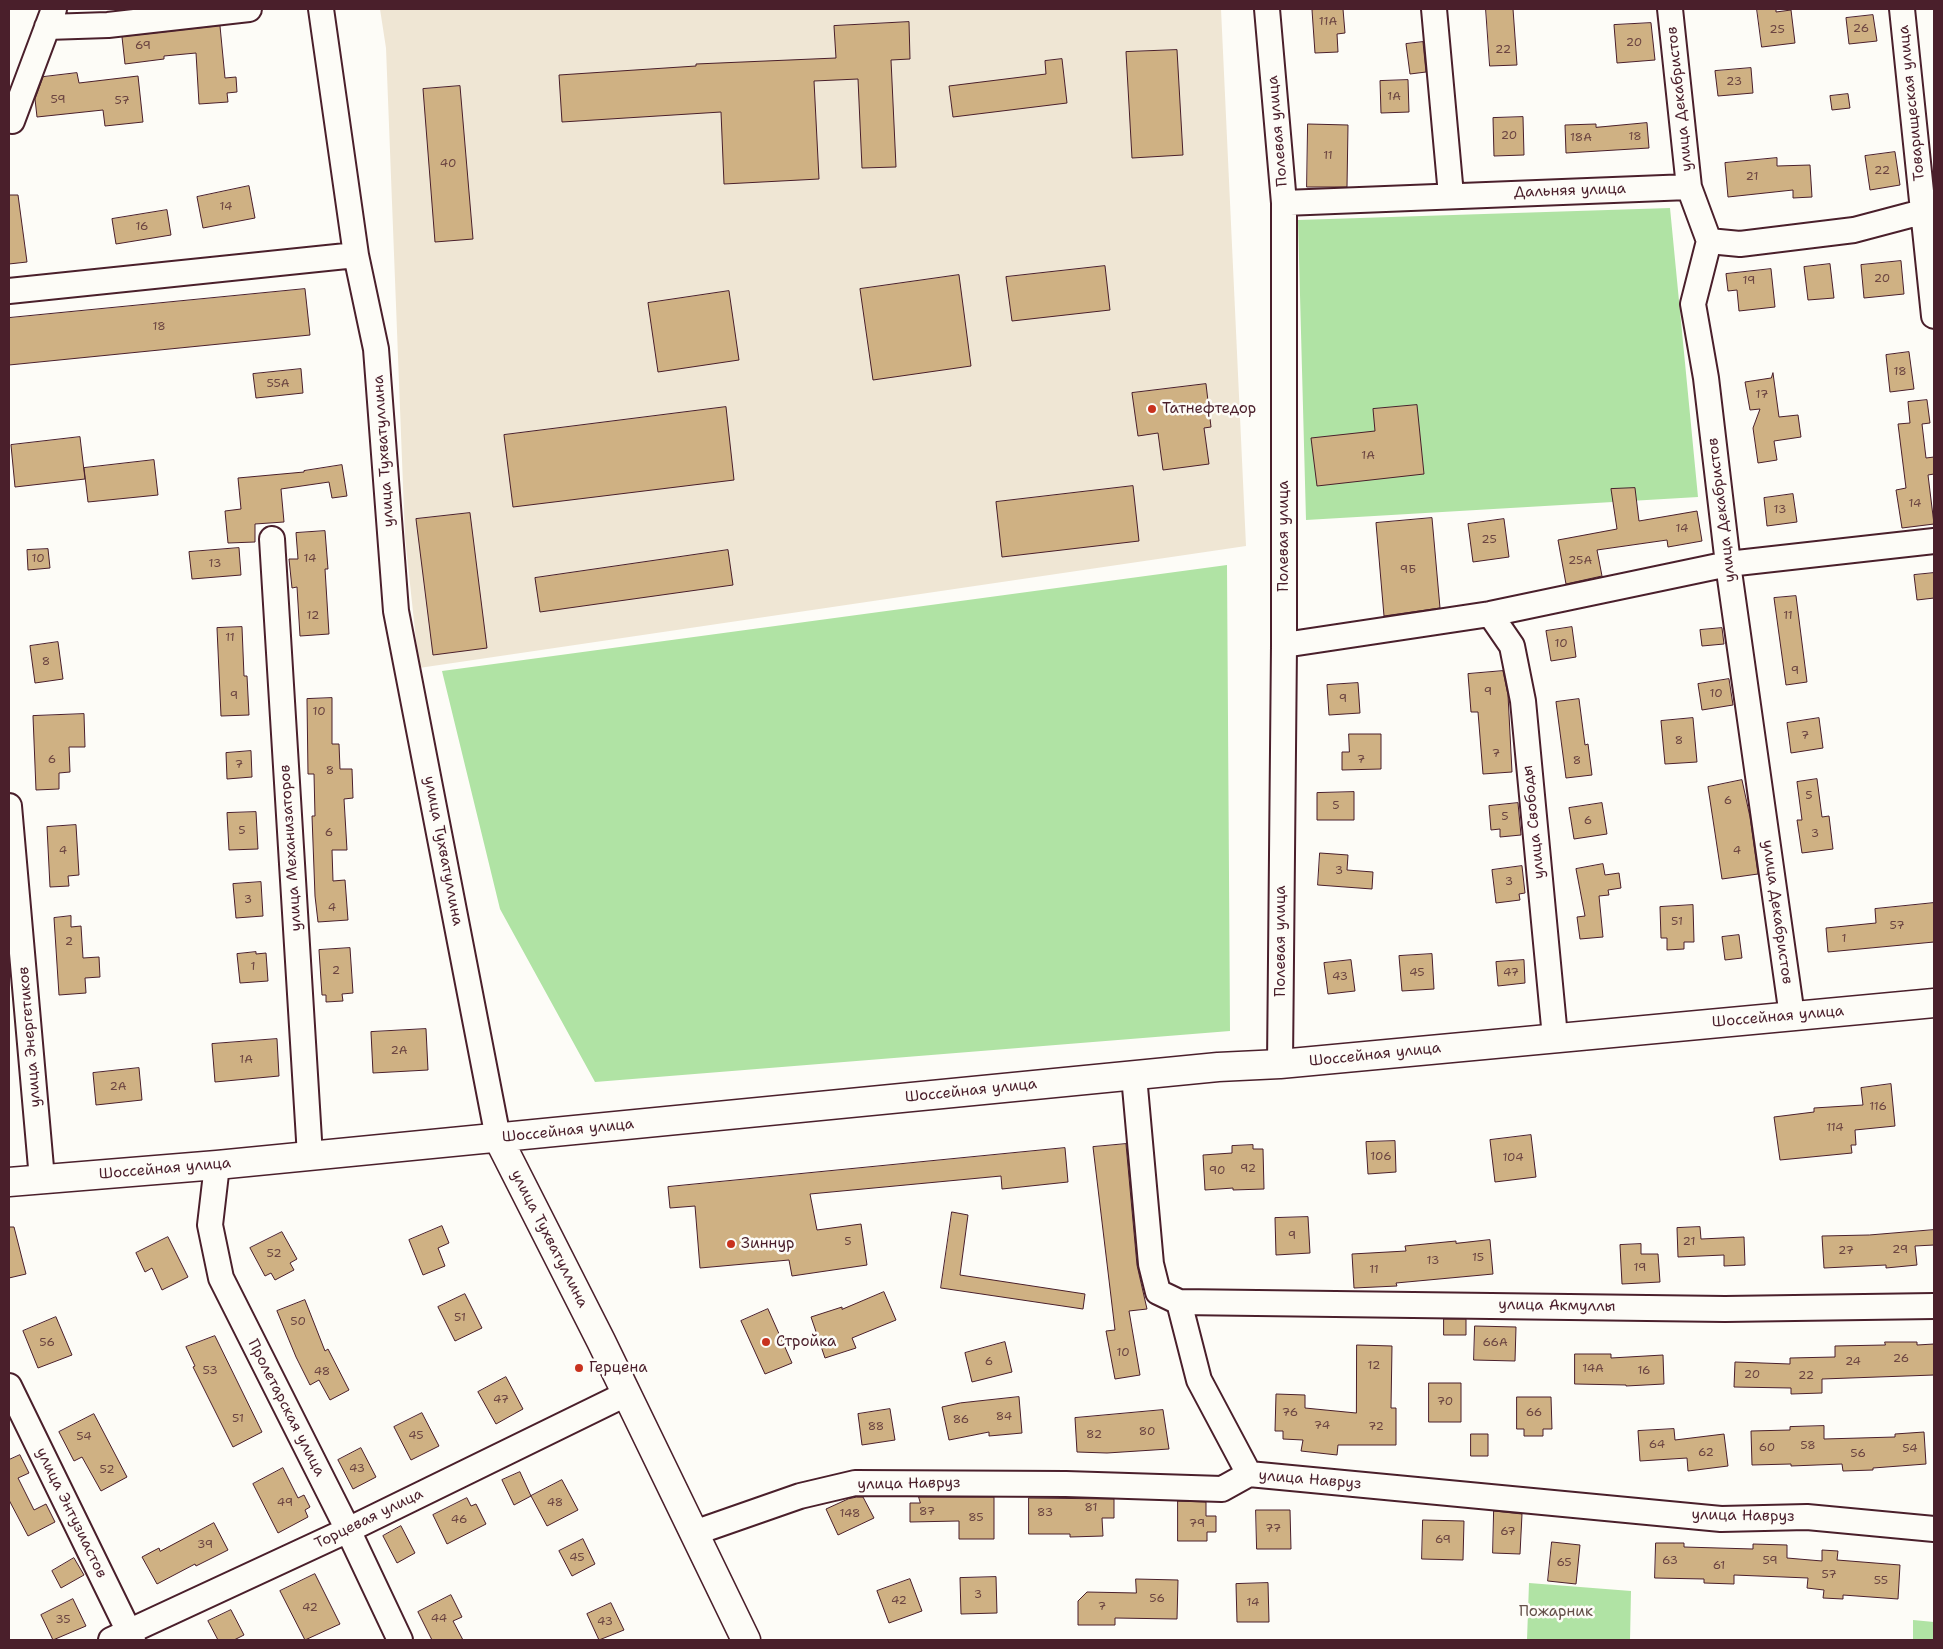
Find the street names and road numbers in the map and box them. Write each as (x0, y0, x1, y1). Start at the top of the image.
street label: Товарищеская улица (1895, 24, 1929, 182)
street label: улица Декабристов (1663, 26, 1697, 172)
street label: Полевая улица (1264, 75, 1292, 187)
street label: Дальняя улица (1514, 180, 1626, 202)
street label: улица Тухватуллина (370, 374, 398, 528)
street label: улица Декабристов (1704, 437, 1740, 583)
street label: Полевая улица (1275, 480, 1293, 592)
street label: улица Механизаторов (276, 764, 306, 932)
street label: улица Свободы (1519, 764, 1549, 880)
street label: улица Тухватуллина (420, 775, 466, 927)
street label: улица Декабристов (1758, 839, 1796, 985)
street label: Полевая улица (1272, 885, 1290, 997)
street label: улица Энергетиков (15, 966, 45, 1108)
street label: Шоссейная улица (1711, 1002, 1845, 1032)
street label: Шоссейная улица (1308, 1039, 1442, 1071)
street label: Шоссейная улица (904, 1075, 1038, 1107)
street label: Шоссейная улица (501, 1115, 635, 1147)
street label: Шоссейная улица (98, 1154, 232, 1184)
street label: улица Тухватуллина (506, 1167, 592, 1311)
street label: улица Акмуллы (1498, 1296, 1616, 1316)
street label: Пролетарская улица (244, 1336, 328, 1480)
street label: улица Энтузиастов (32, 1445, 110, 1581)
street label: улица Навруз (1258, 1467, 1362, 1493)
street label: улица Навруз (857, 1474, 961, 1494)
street label: Торцевая улица (312, 1485, 426, 1553)
street label: улица Навруз (1691, 1506, 1795, 1526)

